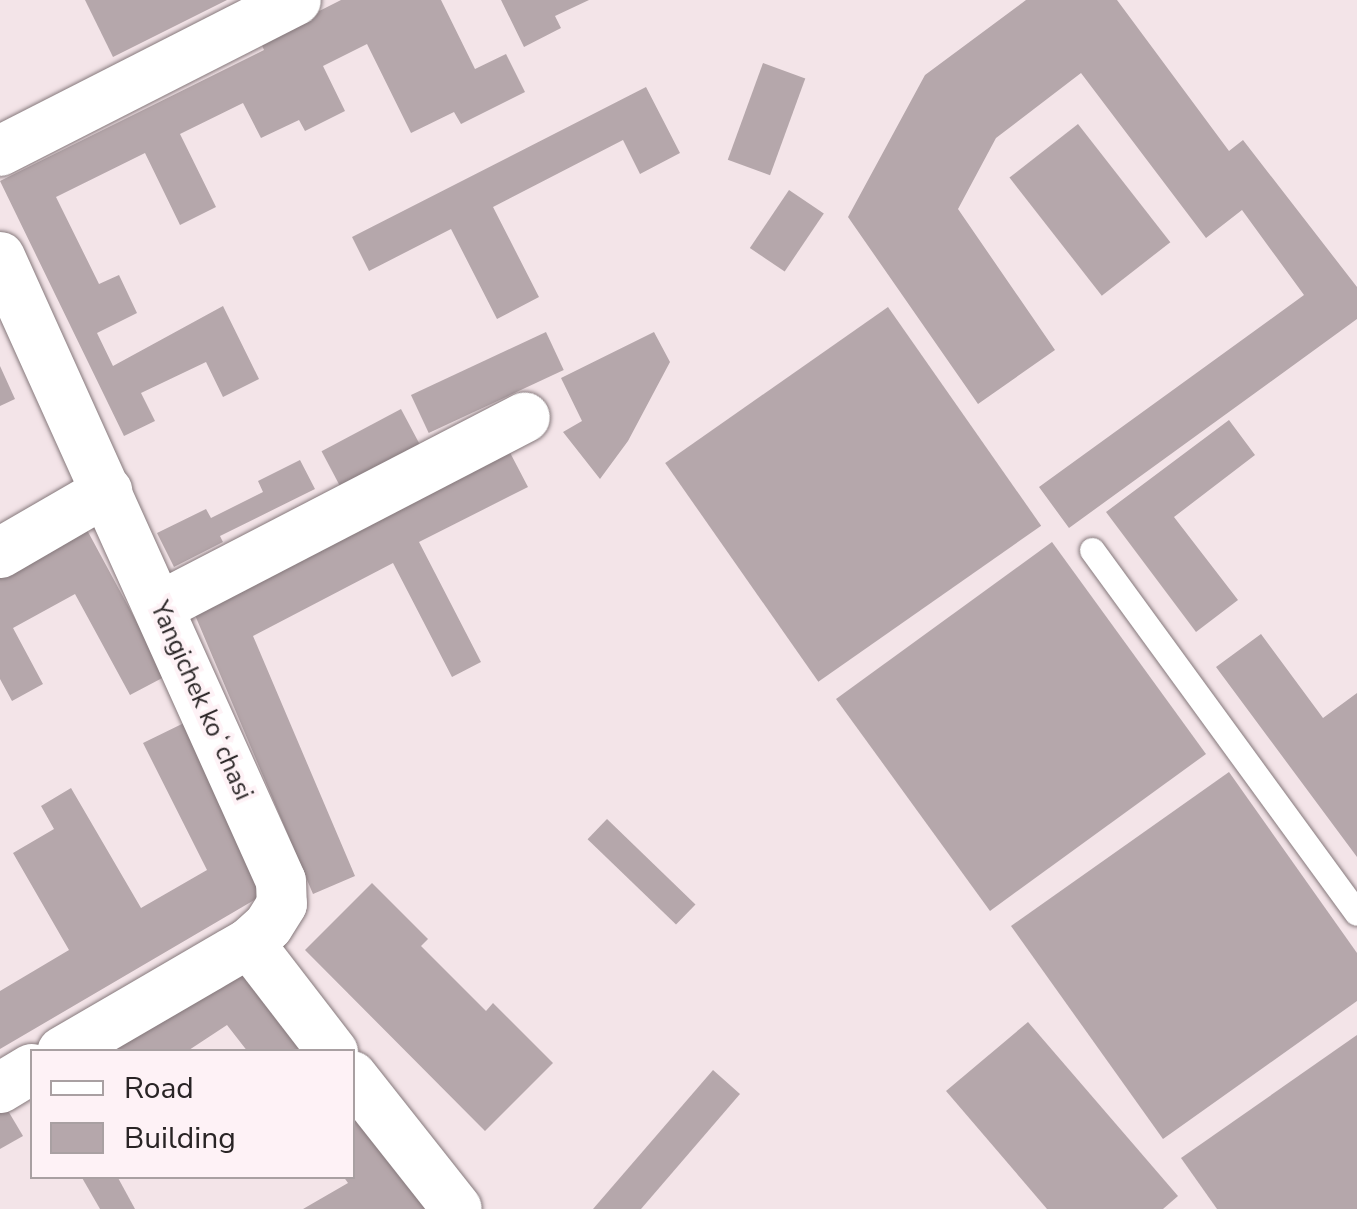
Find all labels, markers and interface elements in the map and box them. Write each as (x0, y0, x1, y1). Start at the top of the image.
street label: Yangichek koʻchasi (144, 597, 258, 805)
legend (30, 1049, 355, 1179)
text: Road (124, 1068, 194, 1109)
text: Building (124, 1118, 236, 1159)

